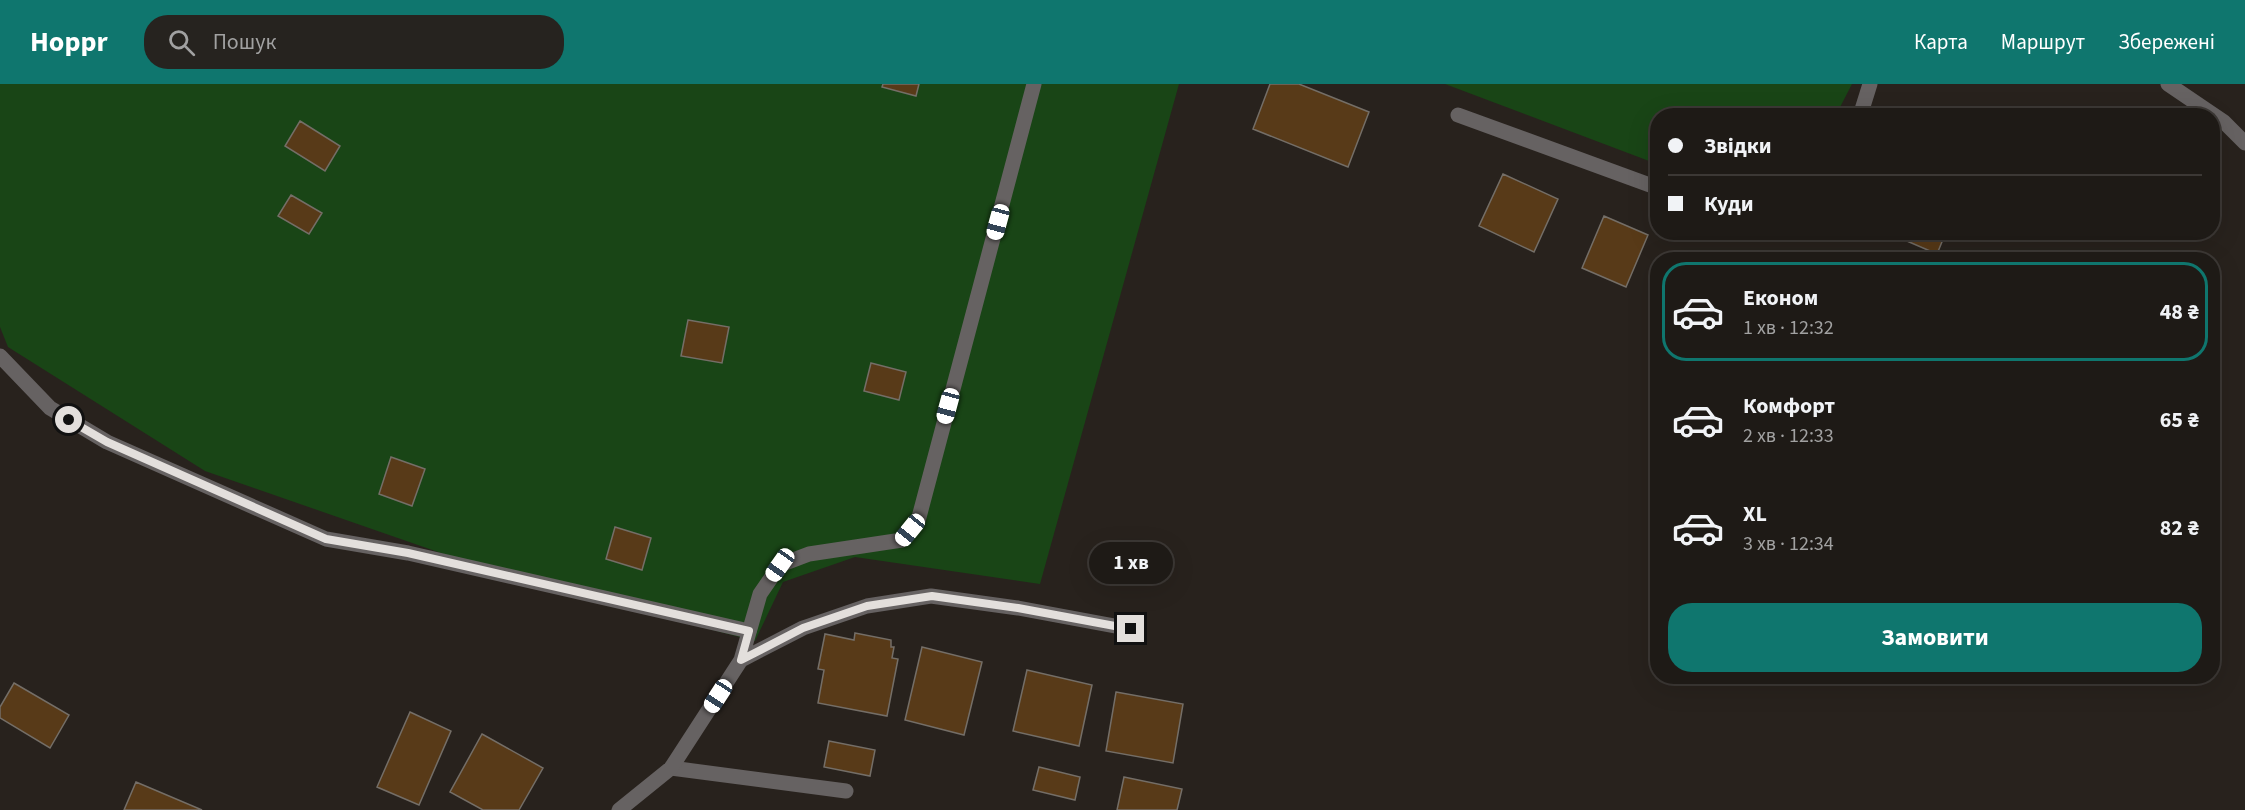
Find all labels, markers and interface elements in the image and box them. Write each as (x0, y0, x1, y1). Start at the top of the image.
search box (144, 15, 564, 69)
text: Hoppr (30, 22, 108, 62)
icon: search (165, 26, 198, 59)
text: Пошук (213, 26, 276, 58)
text: Карта (1914, 27, 1968, 57)
text: Маршрут (2001, 27, 2085, 57)
text: Збережені (2118, 27, 2215, 57)
text: Звідки (1704, 130, 1772, 162)
text: Куди (1704, 188, 1754, 220)
car (985, 202, 1011, 242)
text: Економ (1743, 282, 1818, 314)
icon: car (1671, 285, 1725, 339)
text: 48 ₴ (2160, 296, 2199, 328)
text: 1 хв · 12:32 (1743, 314, 1834, 342)
car (935, 386, 961, 426)
text: Комфорт (1743, 390, 1835, 422)
icon: car (1671, 393, 1725, 447)
text: 65 ₴ (2160, 404, 2199, 436)
route start (55, 406, 82, 433)
text: 2 хв · 12:33 (1743, 422, 1834, 450)
text: XL (1743, 498, 1767, 530)
icon: car (1671, 501, 1725, 555)
car (892, 510, 928, 550)
text: 82 ₴ (2160, 512, 2199, 544)
text: 3 хв · 12:34 (1743, 530, 1834, 558)
callout: 1 хв (1089, 542, 1173, 584)
car (762, 545, 798, 585)
text: 1 хв (1113, 549, 1149, 577)
button: Замовити (1668, 603, 2202, 672)
route end (1117, 615, 1144, 642)
car (701, 676, 735, 716)

